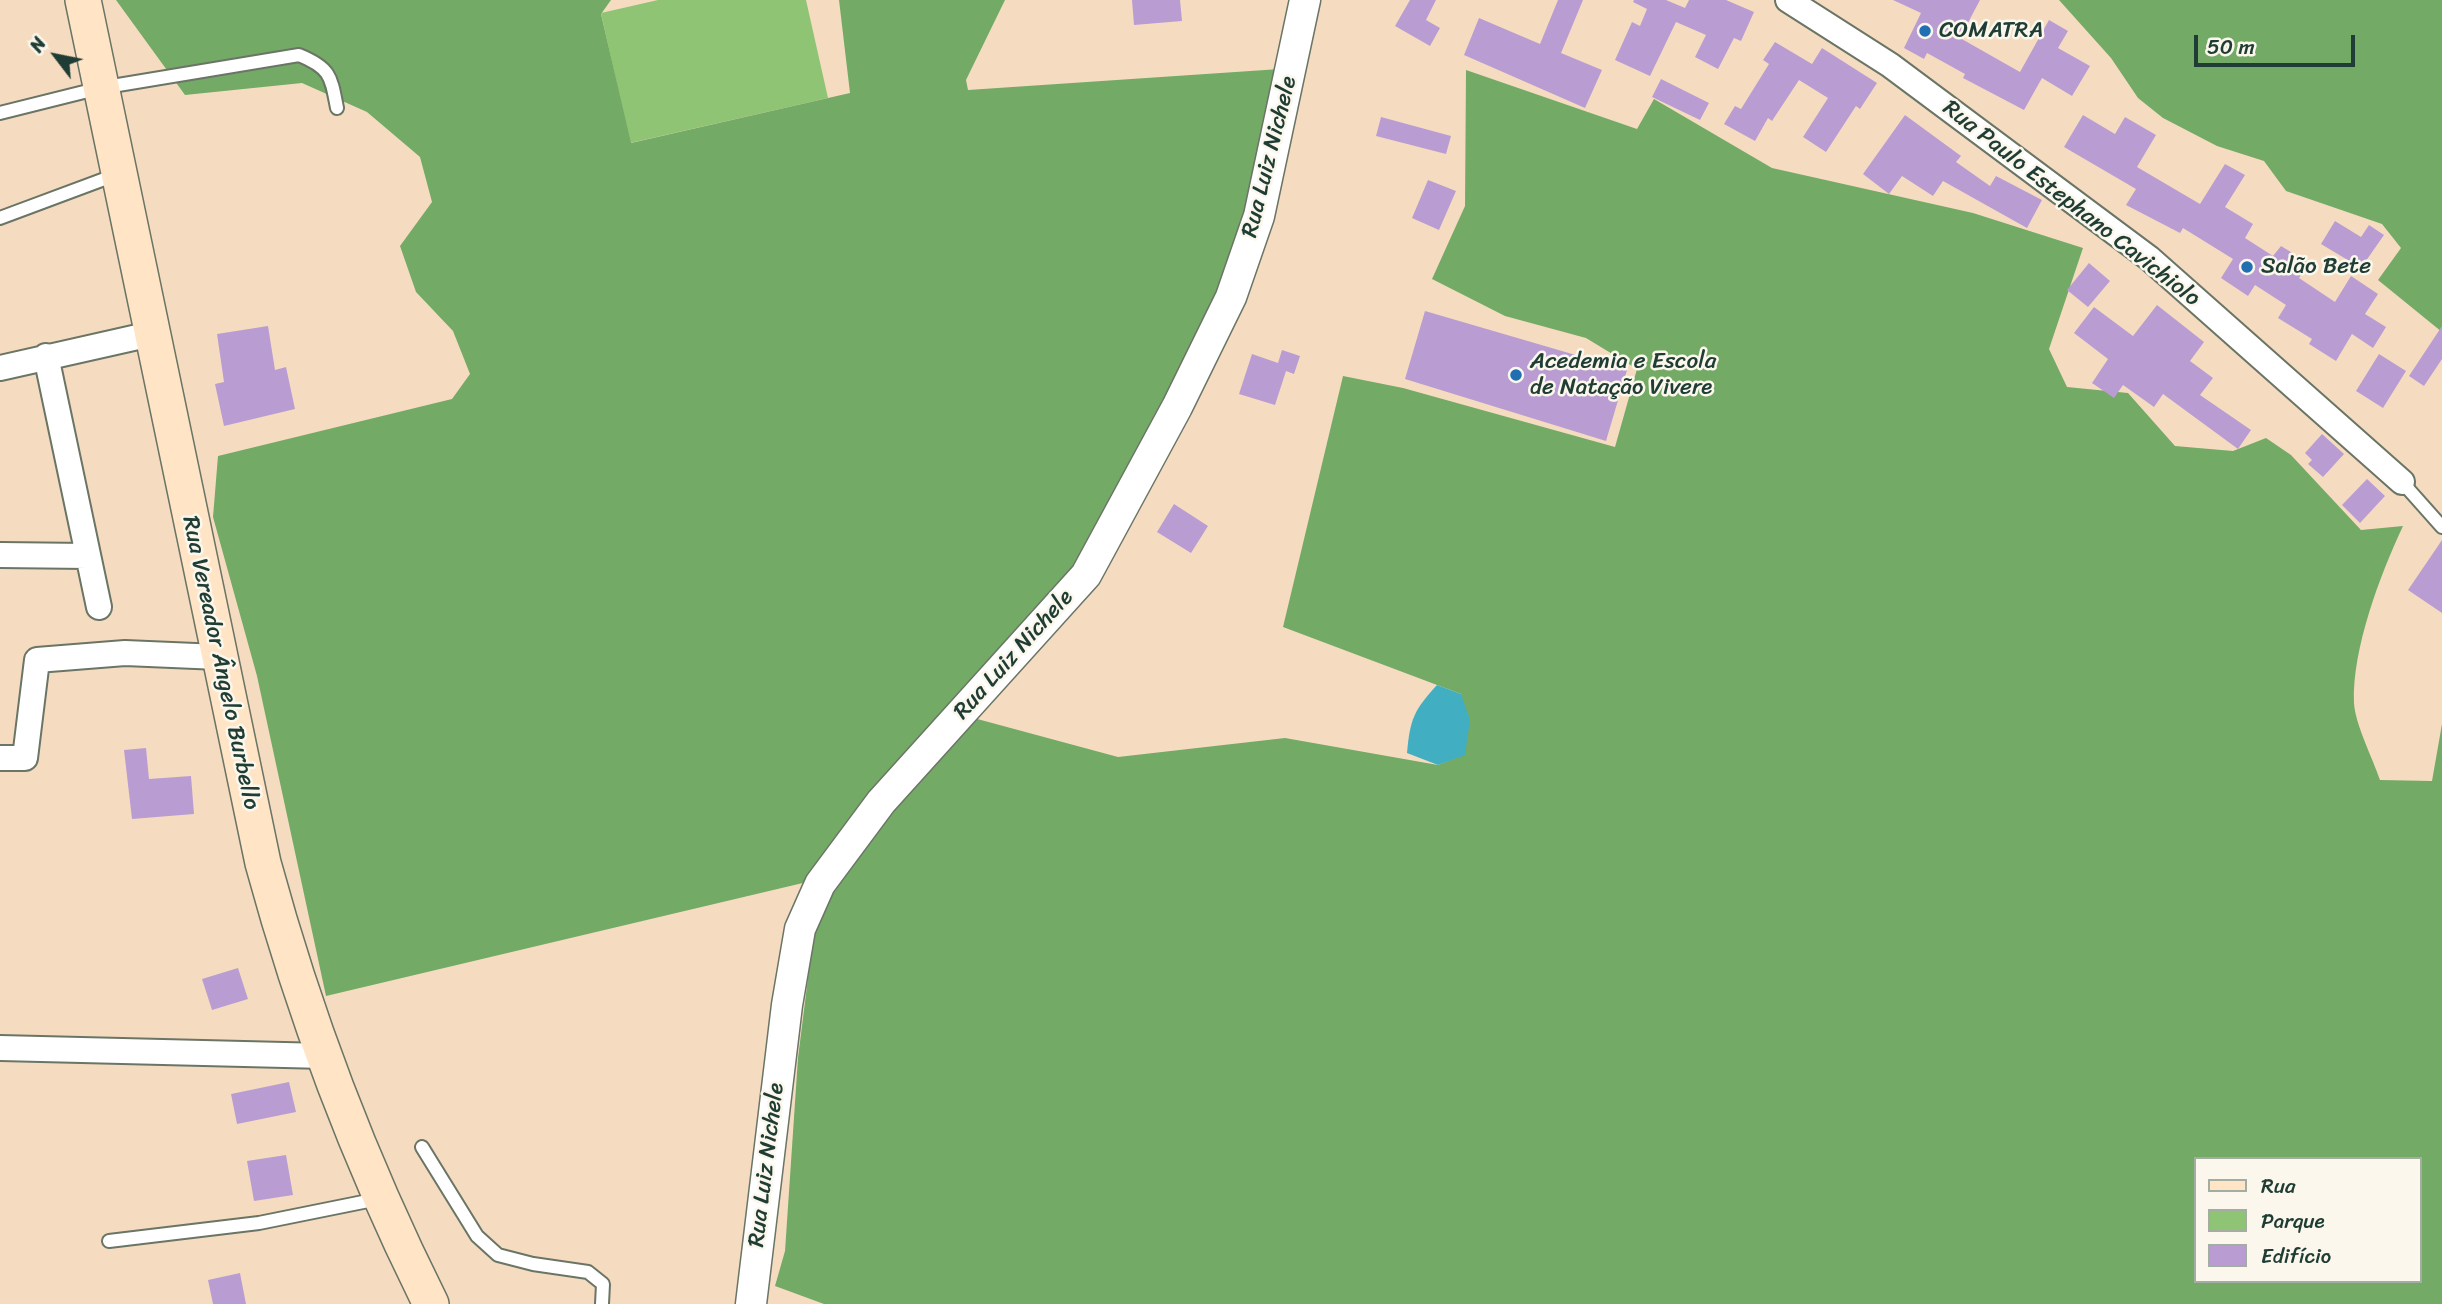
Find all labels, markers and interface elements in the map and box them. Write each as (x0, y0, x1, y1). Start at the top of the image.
place label: COMATRA (1939, 17, 2043, 45)
north arrow (21, 21, 91, 91)
scale bar (2197, 21, 2358, 65)
marker: COMATRA (1917, 23, 1933, 39)
text: 50 m (2207, 28, 2255, 66)
text: N (20, 30, 55, 59)
street label: Rua Luiz Nichele (1237, 73, 1303, 241)
street label: Rua Paulo Estephano Cavichiolo (1937, 95, 2205, 313)
place label: Salão Bete (2261, 253, 2371, 281)
marker: Salão Bete (2239, 259, 2255, 275)
place label: Acedemia e Escola de Natação Vivere (1530, 348, 1716, 402)
marker: Acedemia e Escola de Natação Vivere (1508, 367, 1524, 383)
street label: Rua Vereador Ângelo Burbello (175, 514, 265, 812)
street label: Rua Luiz Nichele (948, 584, 1080, 726)
street label: Rua Luiz Nichele (743, 1081, 791, 1249)
legend (2194, 1157, 2421, 1283)
text: Rua (2261, 1167, 2296, 1205)
text: Parque (2261, 1202, 2325, 1240)
text: Edifício (2261, 1237, 2331, 1275)

